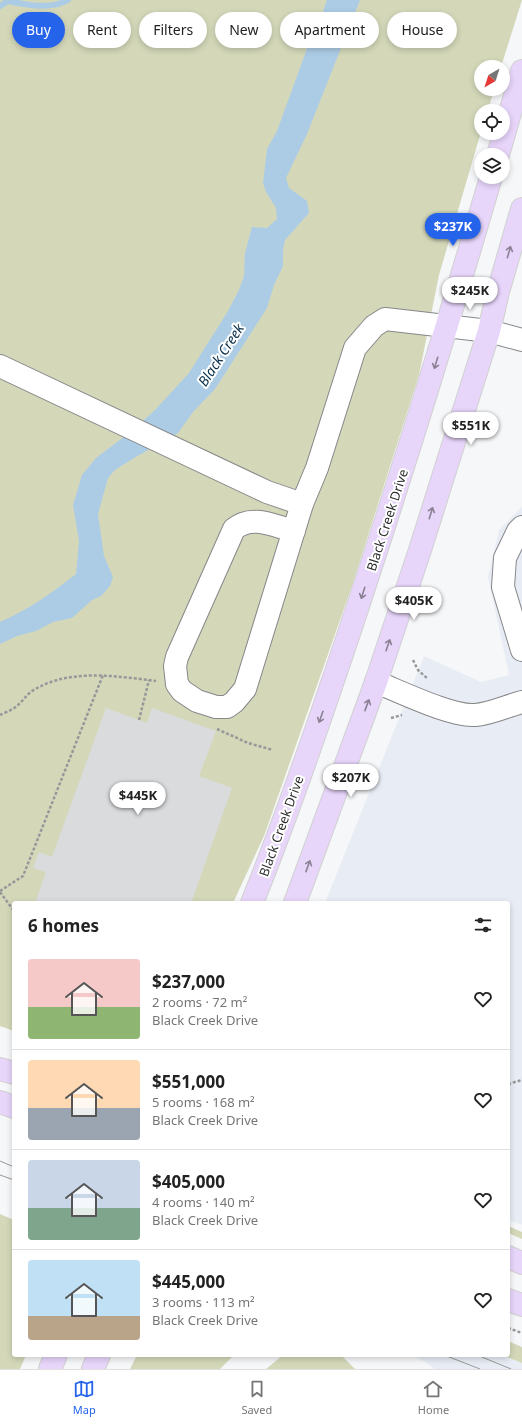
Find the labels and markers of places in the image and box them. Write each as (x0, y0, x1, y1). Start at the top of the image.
pin: $237K (425, 213, 481, 247)
pin: $245K (442, 277, 498, 311)
pin: $551K (443, 412, 499, 446)
pin: $405K (386, 587, 442, 621)
pin: $207K (323, 764, 379, 798)
pin: $445K (110, 782, 166, 816)

